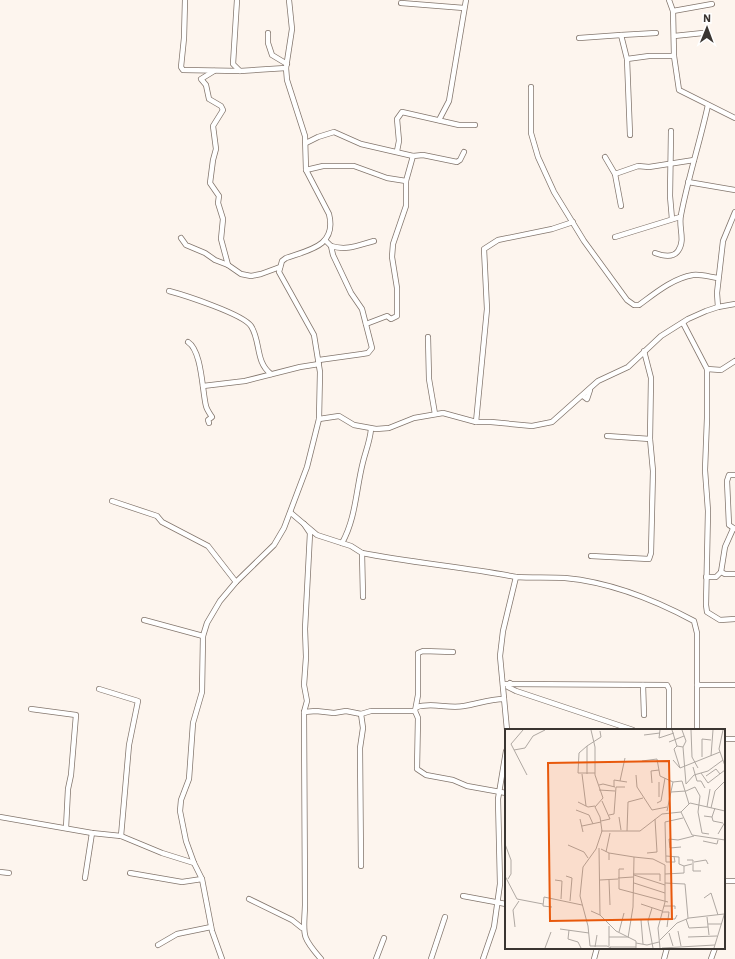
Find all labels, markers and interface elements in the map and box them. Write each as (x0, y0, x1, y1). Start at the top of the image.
north arrow (687, 8, 727, 48)
text: N (703, 11, 711, 25)
inset map (505, 729, 725, 949)

